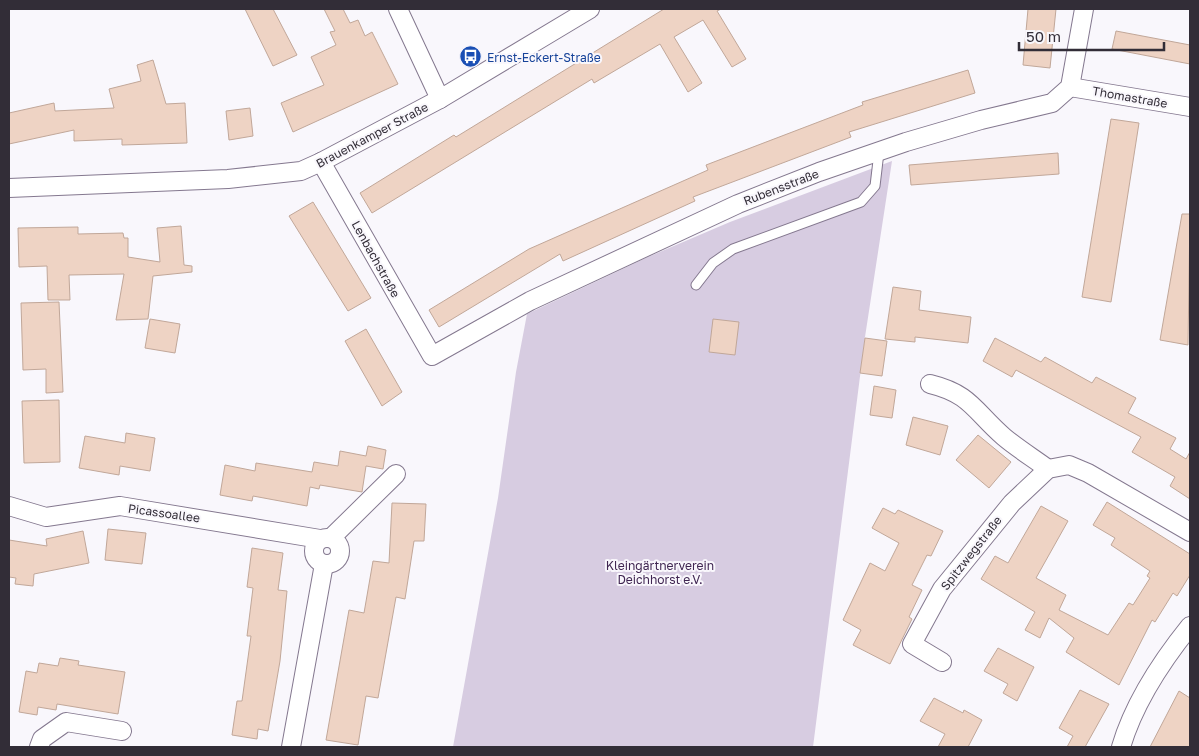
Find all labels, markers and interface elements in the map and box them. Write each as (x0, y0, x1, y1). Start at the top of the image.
scale bar (1019, 20, 1164, 52)
text: 50 m (1026, 27, 1061, 45)
bus stop icon: Ernst-Eckert-Straße (459, 45, 483, 69)
place label: Ernst-Eckert-Straße (487, 50, 601, 65)
street label: Thomastraße (1091, 83, 1169, 111)
street label: Brauenkamper Straße (313, 99, 431, 171)
street label: Rubensstraße (741, 166, 821, 208)
street label: Lenbachstraße (349, 218, 403, 300)
street label: Picassoallee (127, 501, 201, 525)
street label: Spitzwegstraße (937, 513, 1005, 593)
park label: Kleingärtnerverein Deichhorst e.V. (606, 558, 714, 587)

